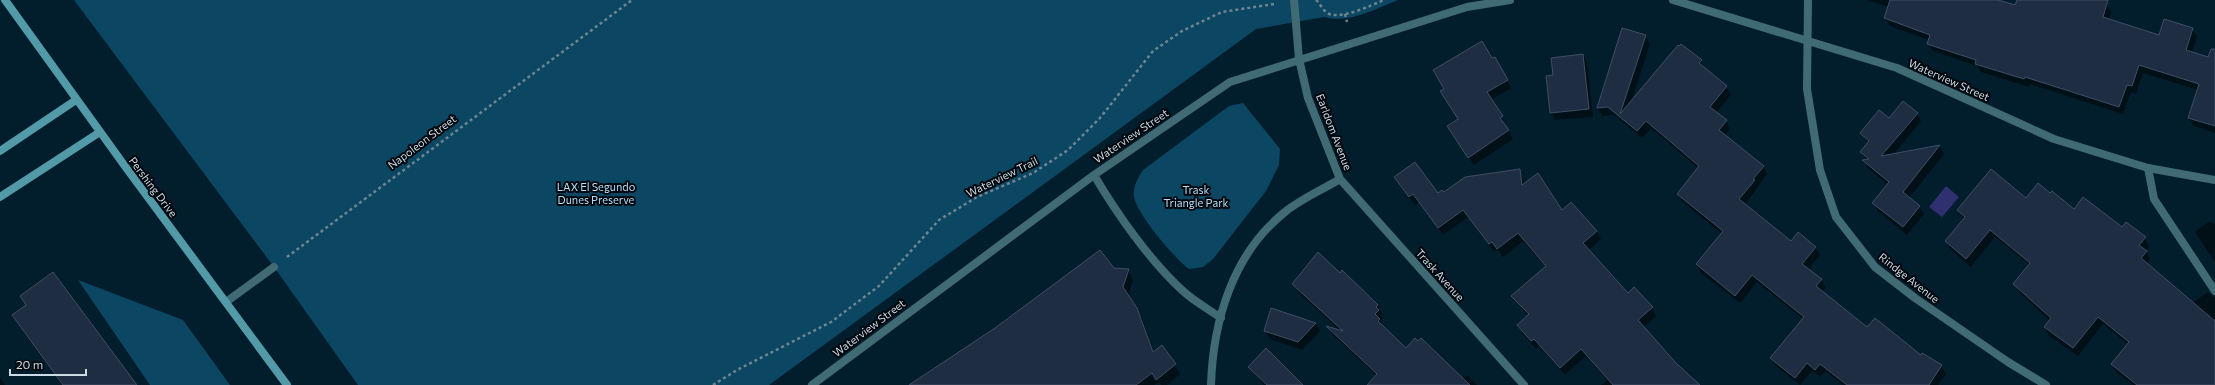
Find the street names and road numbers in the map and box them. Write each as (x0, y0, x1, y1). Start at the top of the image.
street label: Waterview Street (1907, 56, 1992, 103)
street label: Earldom Avenue (1314, 92, 1355, 172)
street label: Waterview Street (1091, 106, 1171, 165)
street label: Napoleon Street (385, 112, 459, 171)
street label: Pershing Drive (127, 154, 180, 219)
street label: Waterview Trail (964, 154, 1040, 199)
street label: Trask Avenue (1413, 246, 1467, 304)
street label: Rindge Avenue (1876, 250, 1942, 305)
street label: Waterview Street (830, 296, 908, 359)

